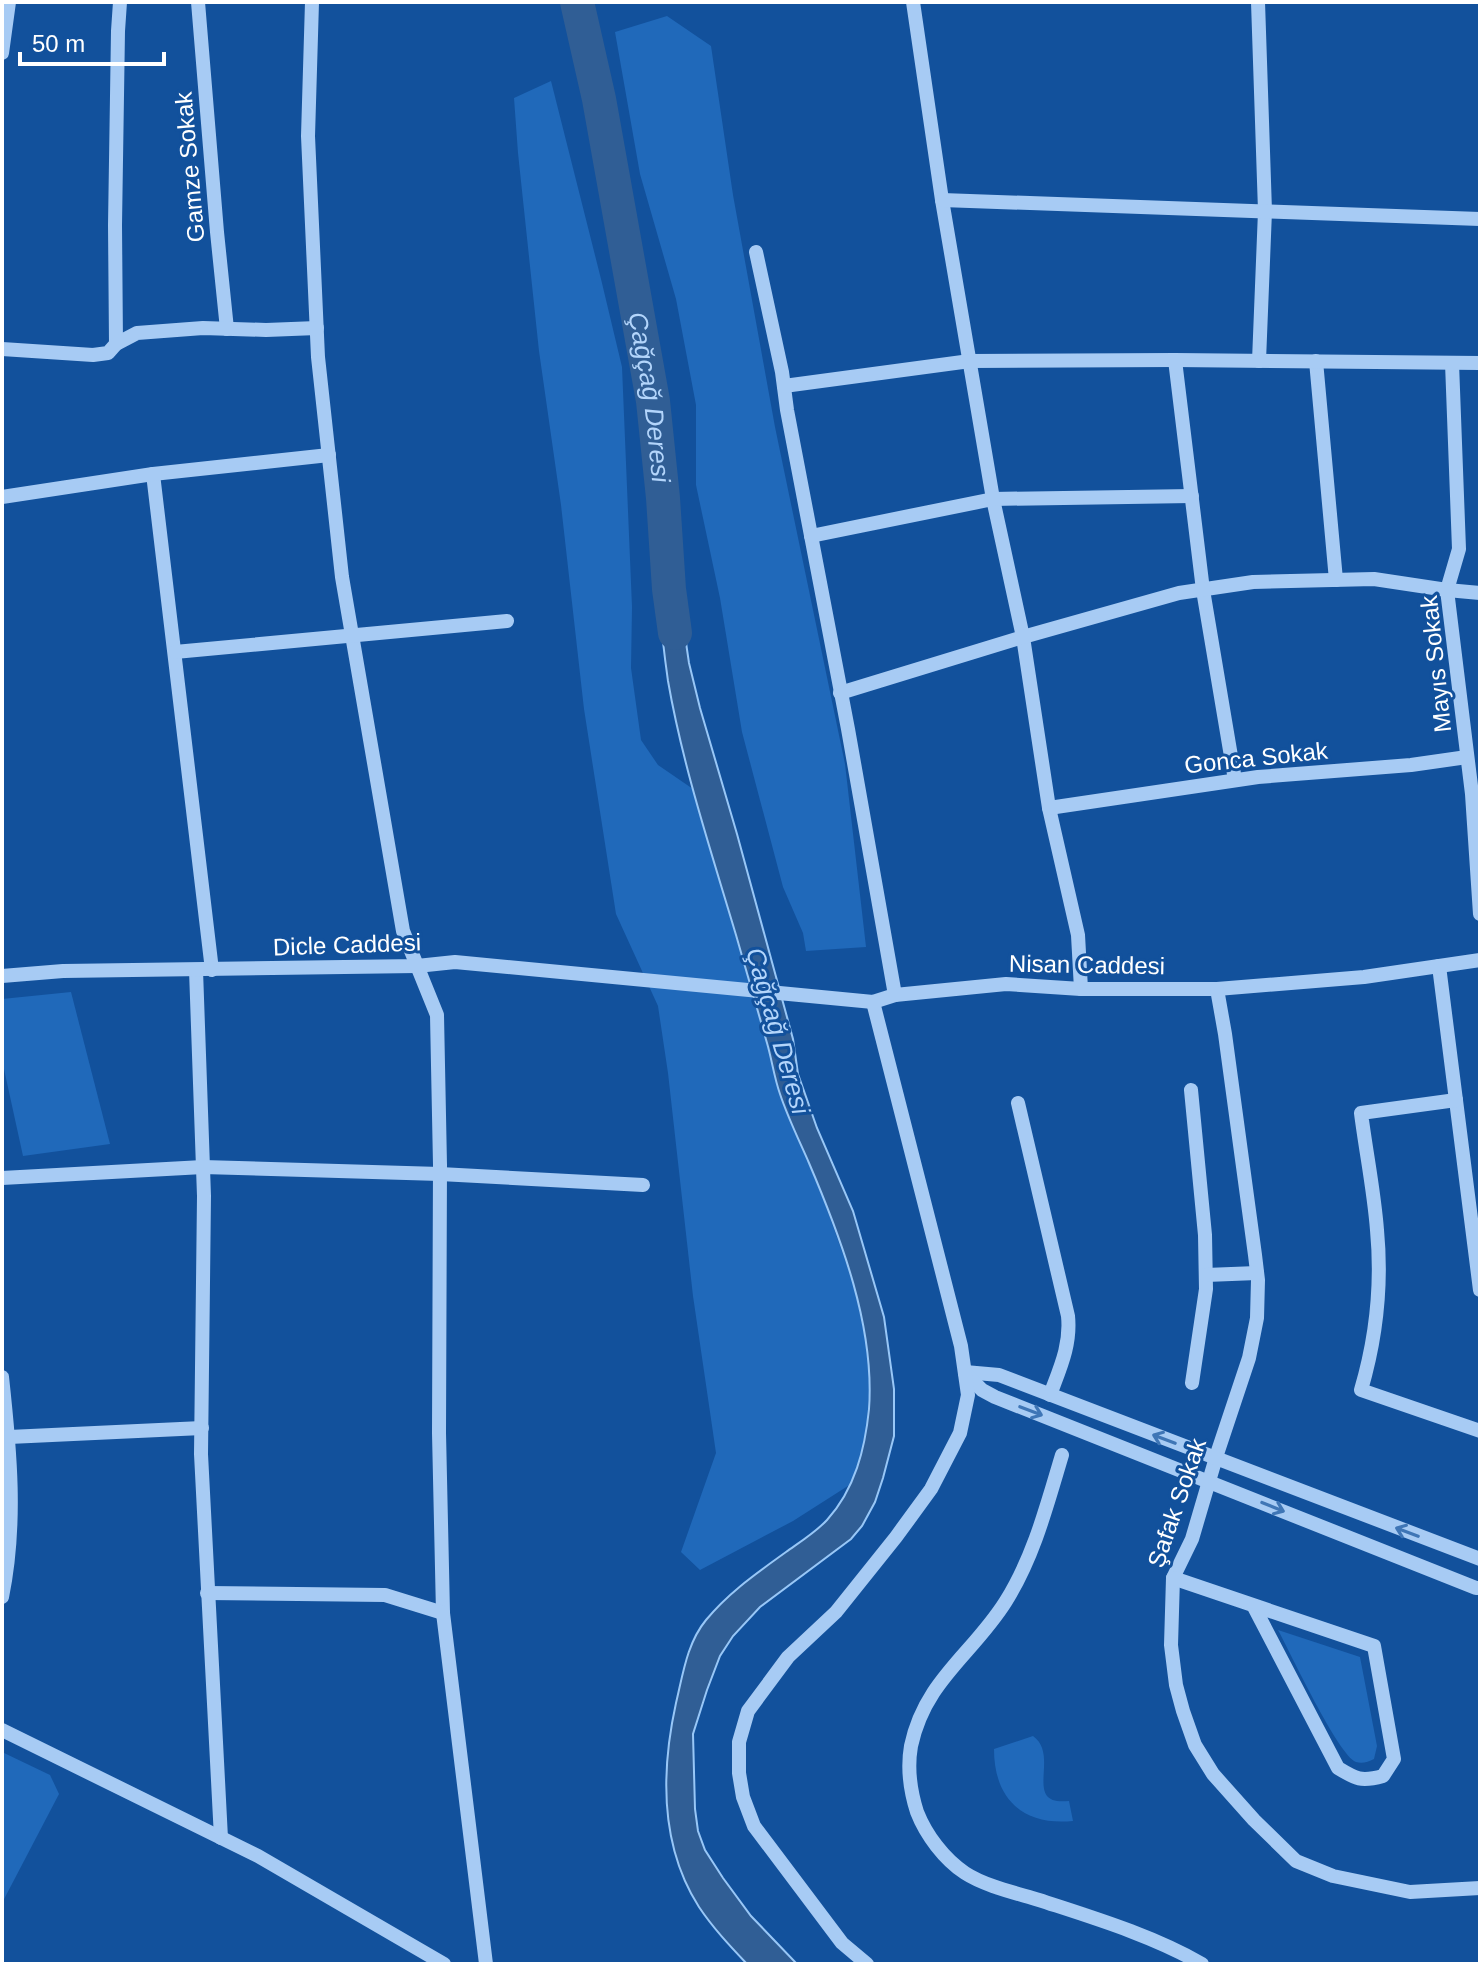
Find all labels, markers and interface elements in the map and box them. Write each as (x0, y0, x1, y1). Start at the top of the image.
scale bar (20, 16, 164, 66)
text: 50 m (32, 30, 85, 57)
street label: Gamze Sokak (169, 90, 210, 243)
water label: Çağçağ Deresi (622, 309, 676, 485)
street label: Mayıs Sokak (1415, 593, 1456, 734)
street label: Gonca Sokak (1183, 736, 1330, 778)
street label: Dicle Caddesi (273, 928, 421, 961)
water label: Çağçağ Deresi (740, 944, 816, 1119)
street label: Nisan Caddesi (1009, 950, 1165, 979)
one-way arrow (1018, 1405, 1043, 1419)
one-way arrow (1152, 1431, 1177, 1445)
street label: Şafak Sokak (1142, 1434, 1212, 1571)
one-way arrow (1260, 1500, 1285, 1515)
one-way arrow (1395, 1524, 1420, 1538)

